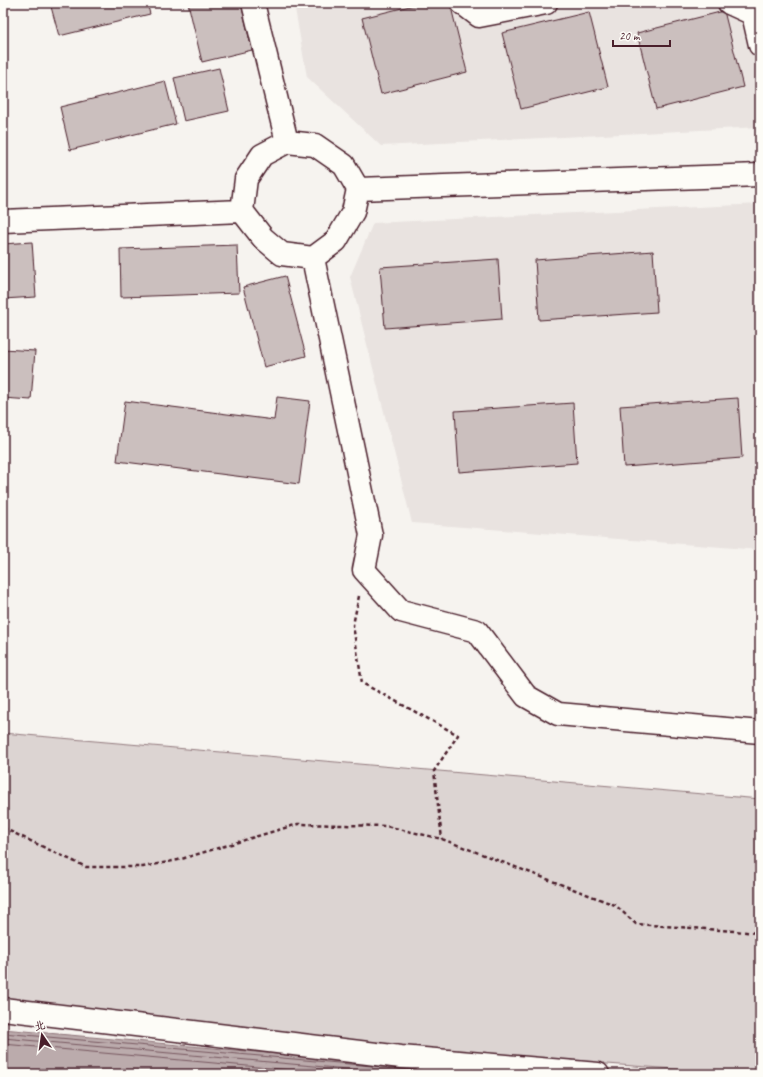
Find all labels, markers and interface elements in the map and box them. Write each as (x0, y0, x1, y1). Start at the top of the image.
scale bar (613, 22, 670, 48)
text: 20 m (619, 28, 641, 44)
north arrow (22, 1015, 62, 1055)
text: 北 (33, 1017, 47, 1033)

